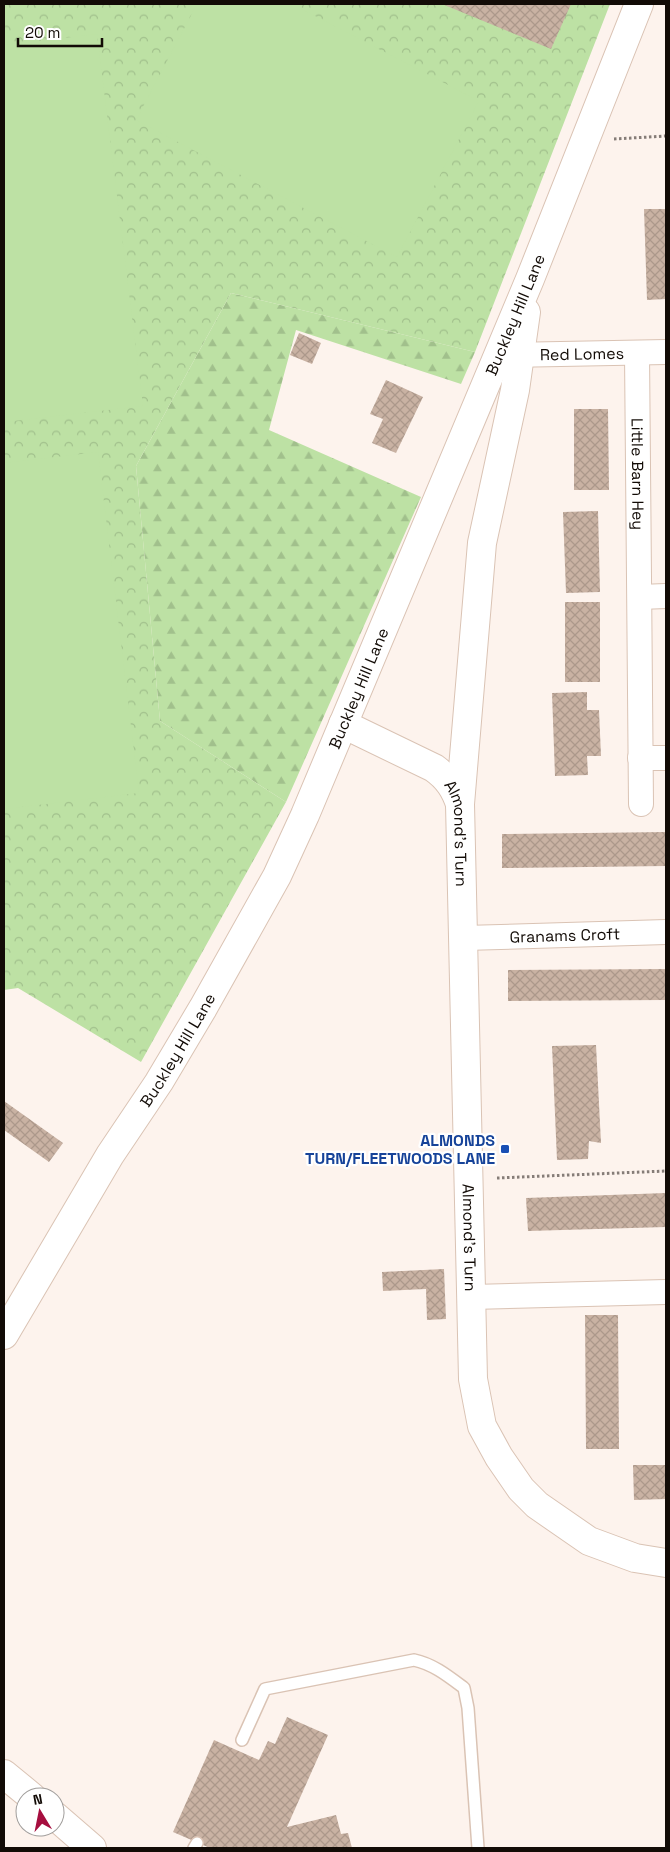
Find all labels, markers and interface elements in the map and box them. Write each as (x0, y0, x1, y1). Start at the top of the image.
scale bar (18, 15, 101, 47)
text: 20 m (25, 23, 60, 42)
street label: Buckley Hill Lane (481, 251, 550, 379)
street label: Red Lomes (540, 343, 624, 365)
street label: Little Barn Hey (627, 418, 649, 530)
street label: Buckley Hill Lane (324, 624, 393, 752)
street label: Almond's Turn (440, 776, 472, 887)
street label: Granams Croft (509, 923, 621, 948)
street label: Buckley Hill Lane (135, 989, 220, 1111)
place label: ALMONDS TURN/FLEETWOODS LANE (305, 1130, 495, 1169)
marker: ALMONDS TURN/FLEETWOODS LANE (499, 1143, 511, 1155)
street label: Almond's Turn (458, 1184, 481, 1292)
north arrow (15, 1787, 65, 1837)
text: N (32, 1790, 44, 1809)

